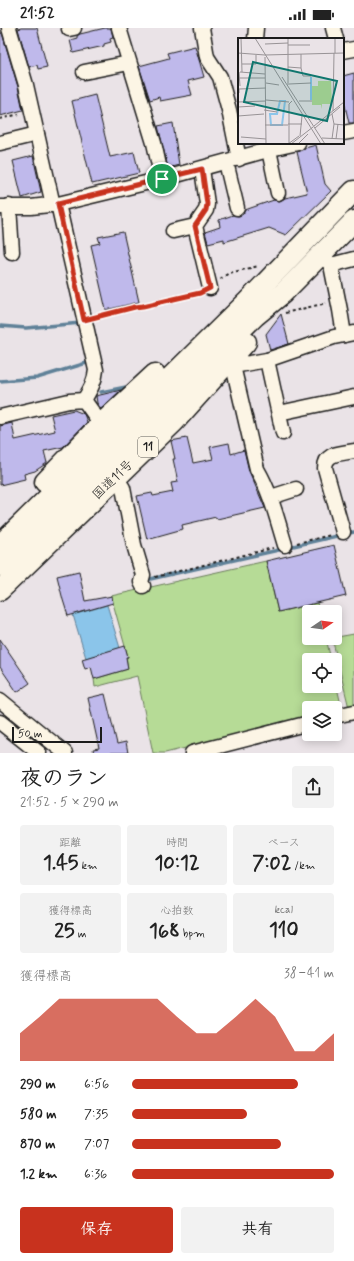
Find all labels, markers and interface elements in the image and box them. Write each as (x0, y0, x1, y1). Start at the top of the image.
text: 21:52 (20, 4, 55, 24)
inset map (238, 38, 344, 144)
pin (145, 162, 179, 196)
icon: arrive (151, 168, 173, 190)
road number: 11 (138, 437, 158, 457)
street label: 国道11号 (89, 456, 137, 504)
north arrow (302, 605, 342, 645)
map controls (302, 605, 342, 741)
button: locate (302, 653, 342, 693)
button: layers (302, 701, 342, 741)
scale bar (12, 725, 102, 744)
text: 50 m (18, 727, 43, 741)
text: 夜のラン (20, 765, 108, 793)
button: share (292, 766, 334, 808)
text: 21:52 · 5 × 290 m (20, 794, 119, 811)
text: 距離 (59, 836, 81, 850)
text: 時間 (166, 836, 188, 850)
text: ペース (267, 836, 300, 850)
text: 1.45 (43, 850, 79, 877)
text: 10:12 (154, 850, 200, 877)
text: 7:02 (252, 850, 291, 877)
text: km (79, 859, 98, 873)
text: /km (291, 859, 315, 873)
text: kcal (274, 903, 293, 917)
text: 獲得標高 (48, 904, 92, 918)
text: 心拍数 (160, 904, 193, 918)
text: 110 (269, 917, 298, 944)
text: 25 (54, 918, 75, 945)
text: 168 (149, 918, 180, 945)
text: m (75, 927, 86, 941)
text: bpm (180, 927, 205, 941)
text: 38–41 m (284, 965, 334, 982)
text: 獲得標高 (20, 968, 72, 985)
text: 290 m (20, 1076, 56, 1093)
text: 6:56 (84, 1076, 109, 1093)
text: 580 m (20, 1106, 57, 1123)
text: 7:35 (84, 1106, 108, 1123)
text: 870 m (20, 1136, 56, 1153)
text: 7:07 (84, 1136, 109, 1153)
text: 1.2 km (20, 1166, 57, 1183)
text: 6:36 (84, 1166, 107, 1183)
button: 保存 (20, 1207, 173, 1253)
button: 共有 (181, 1207, 334, 1253)

